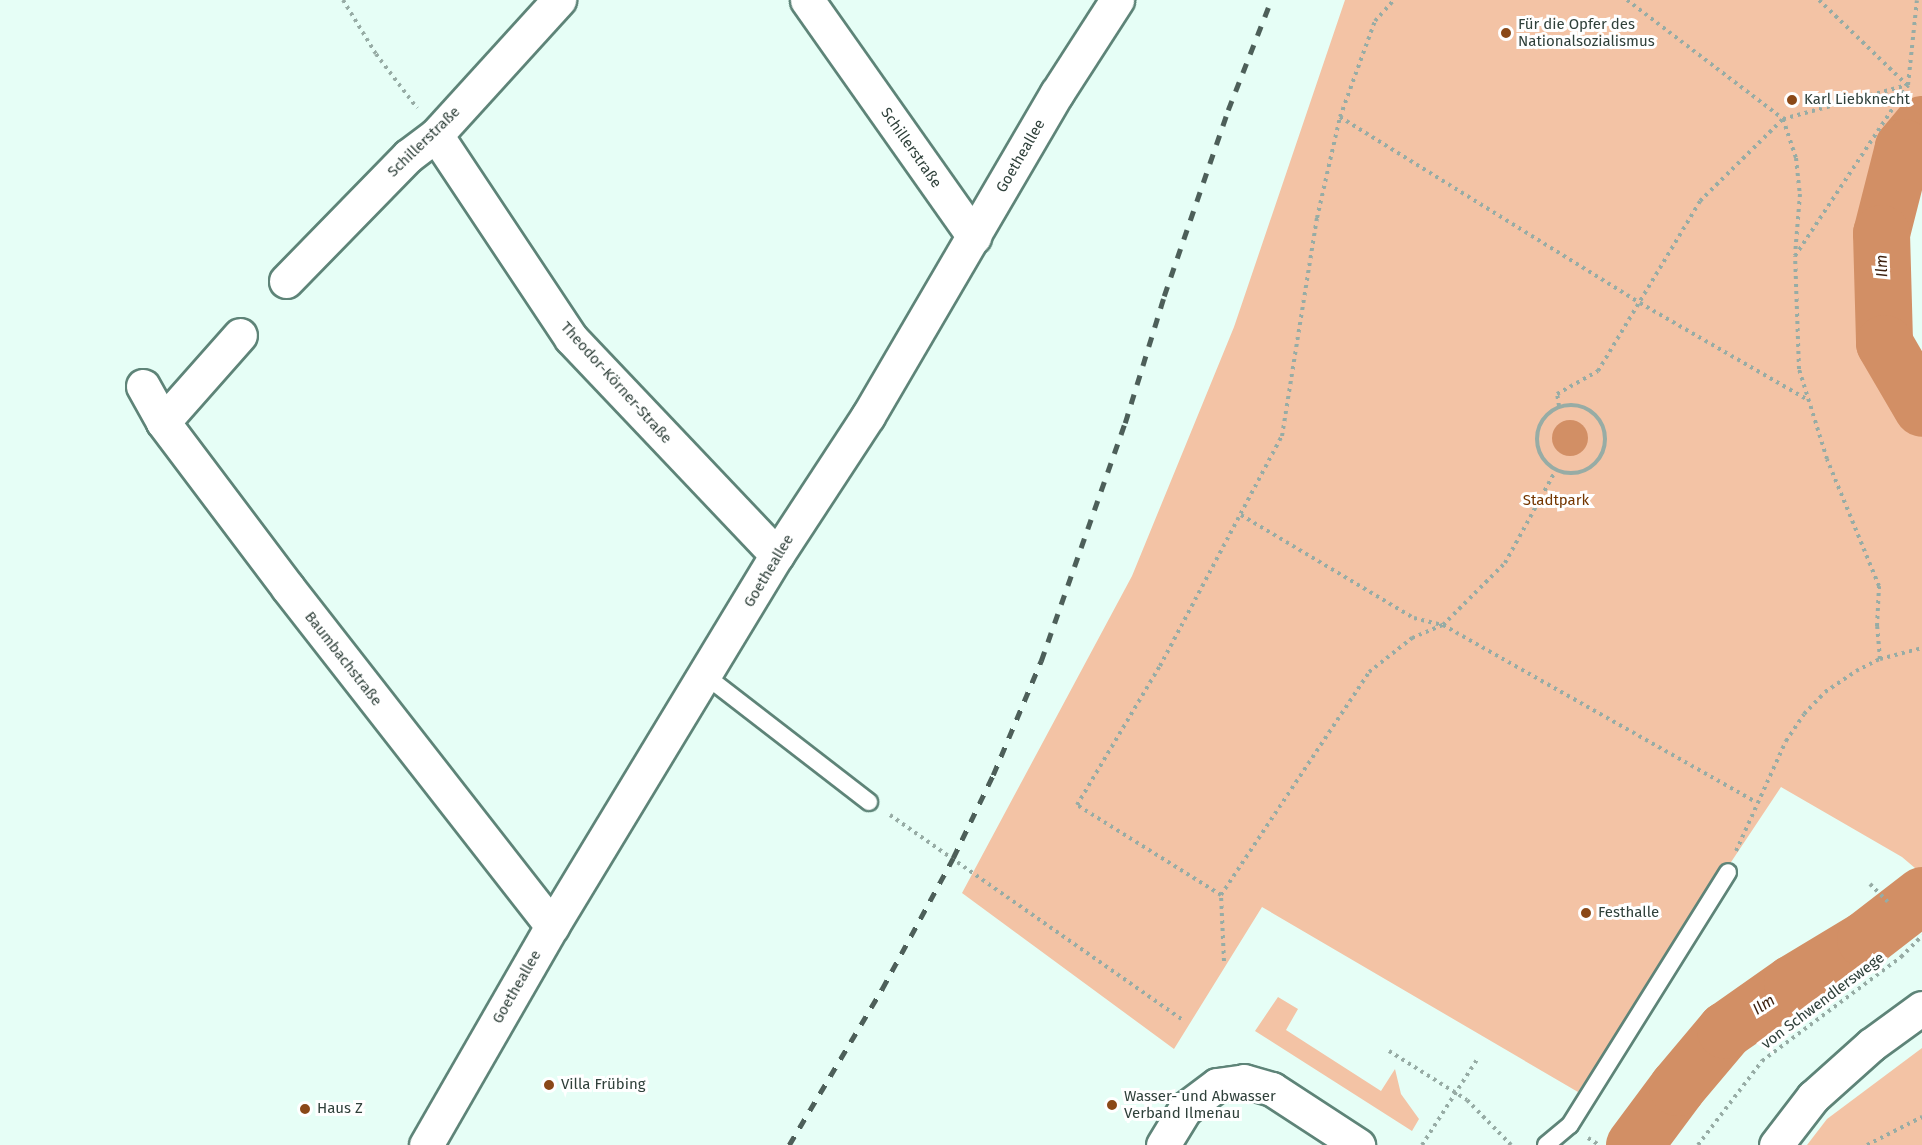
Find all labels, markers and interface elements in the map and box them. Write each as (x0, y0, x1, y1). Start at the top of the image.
place label: Für die Opfer des Nationalsozialismus (1518, 15, 1655, 50)
marker: Für die Opfer des Nationalsozialismus (1499, 26, 1513, 40)
place label: Karl Liebknecht (1804, 91, 1910, 109)
marker: Karl Liebknecht (1785, 93, 1799, 107)
street label: Schillerstraße (384, 103, 464, 181)
street label: Schillerstraße (877, 104, 945, 192)
street label: Goetheallee (993, 116, 1049, 196)
water label: Ilm (1872, 254, 1892, 278)
street label: Theodor-Körner-Straße (557, 318, 675, 448)
park label: Stadtpark (1523, 492, 1589, 510)
street label: Goetheallee (740, 531, 798, 611)
street label: Baumbachstraße (301, 608, 385, 710)
place label: Festhalle (1598, 904, 1659, 922)
marker: Festhalle (1579, 906, 1593, 920)
street label: Goetheallee (489, 947, 545, 1027)
street label: von Schwendlerswege (1758, 949, 1888, 1053)
water label: Ilm (1749, 991, 1779, 1019)
place label: Villa Frübing (561, 1076, 646, 1094)
marker: Villa Frübing (542, 1078, 556, 1092)
place label: Wasser- und Abwasser Verband Ilmenau (1124, 1087, 1276, 1122)
marker: Wasser- und Abwasser Verband Ilmenau (1105, 1098, 1119, 1112)
place label: Haus Z (317, 1100, 363, 1118)
marker: Haus Z (298, 1102, 312, 1116)

